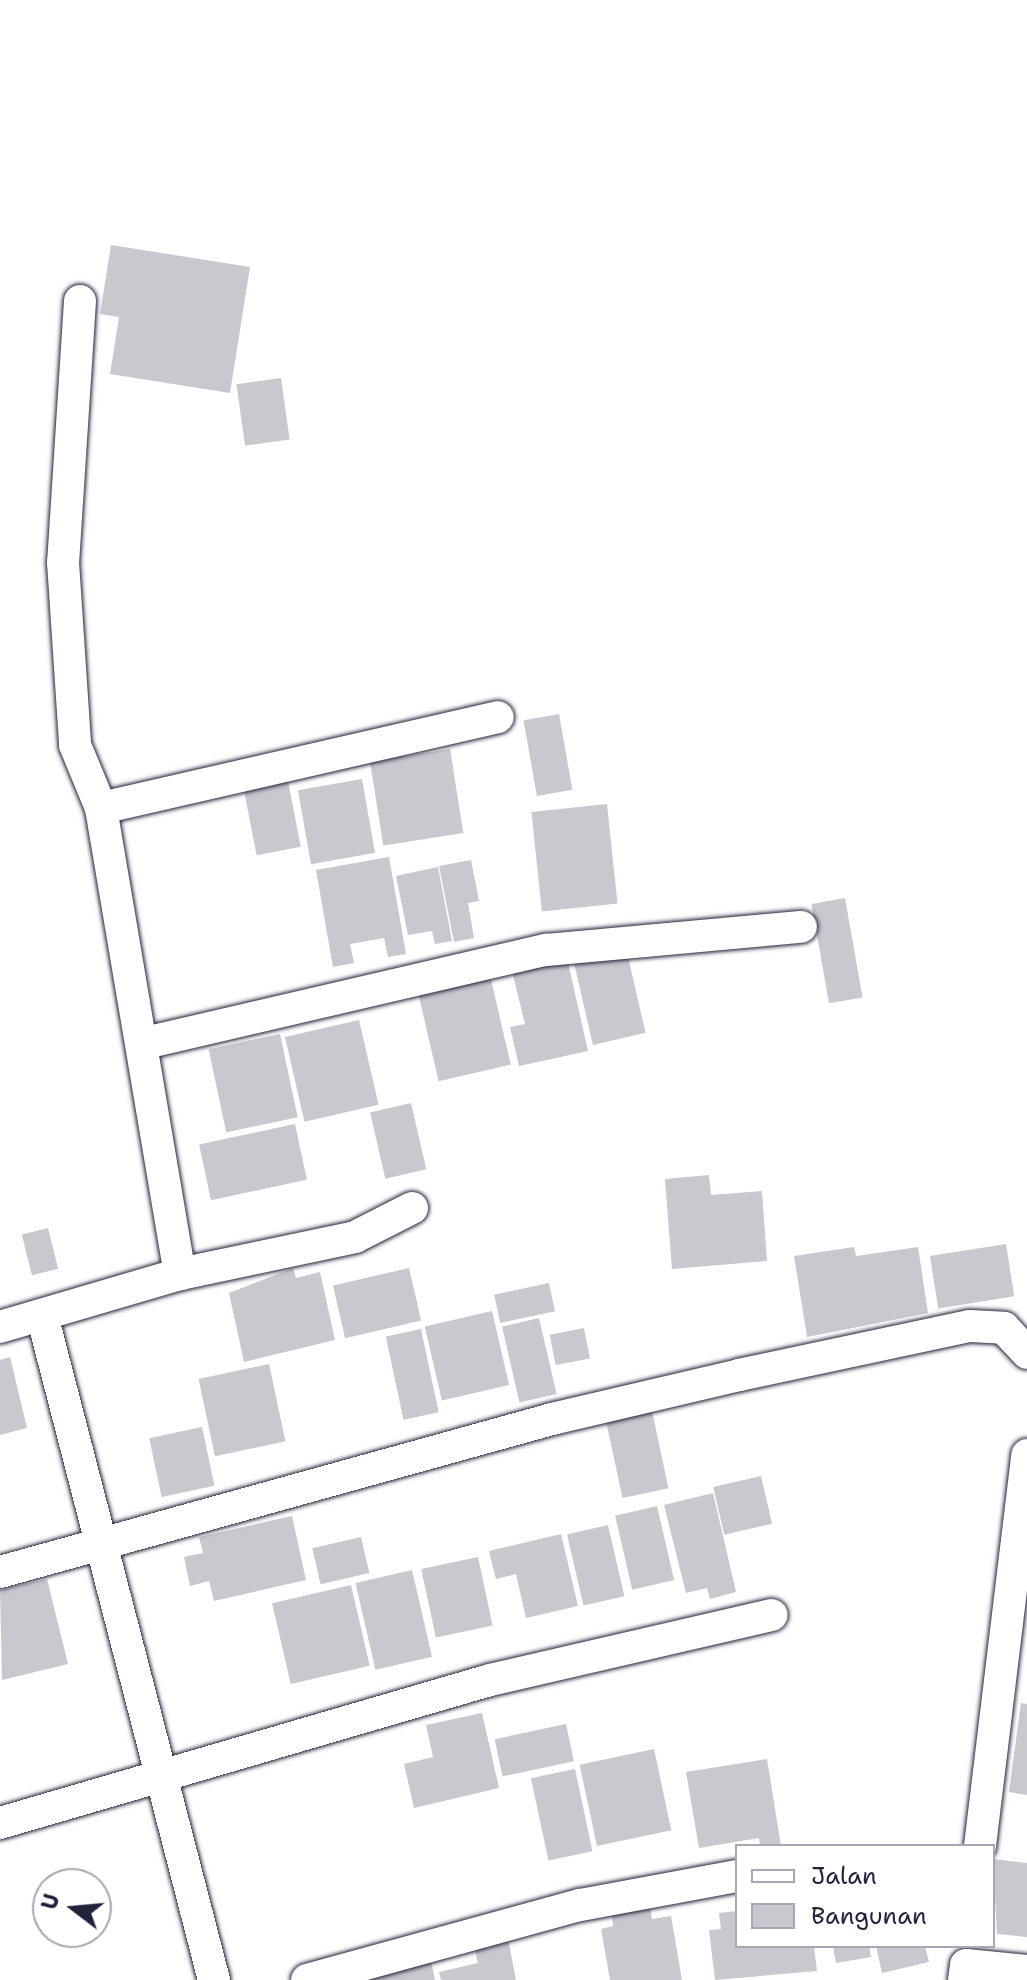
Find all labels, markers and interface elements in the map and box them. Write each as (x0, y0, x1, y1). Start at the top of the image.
legend (735, 1844, 995, 1948)
text: Jalan (811, 1860, 877, 1892)
north arrow (32, 1868, 112, 1948)
text: U (34, 1891, 66, 1913)
text: Bangunan (811, 1900, 927, 1932)

